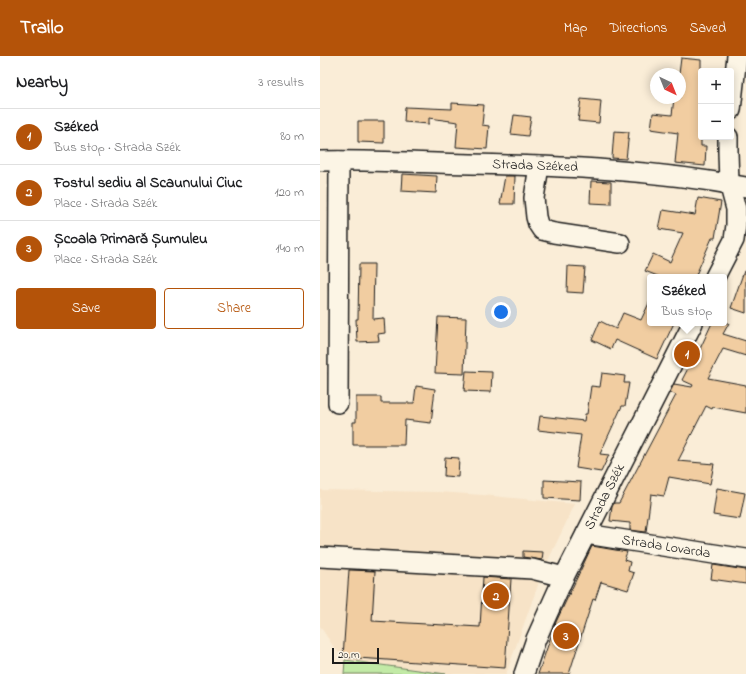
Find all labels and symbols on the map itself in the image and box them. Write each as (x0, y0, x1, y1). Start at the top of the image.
north arrow (650, 68, 686, 104)
street label: Strada Széked (492, 154, 578, 178)
your location (491, 302, 511, 322)
pin: 1 (674, 339, 700, 369)
street label: Strada Szék (579, 459, 631, 534)
street label: Strada Lovarda (620, 530, 712, 564)
pin: 2 (483, 581, 509, 611)
pin: 3 (553, 621, 579, 651)
scale bar (332, 646, 379, 665)

